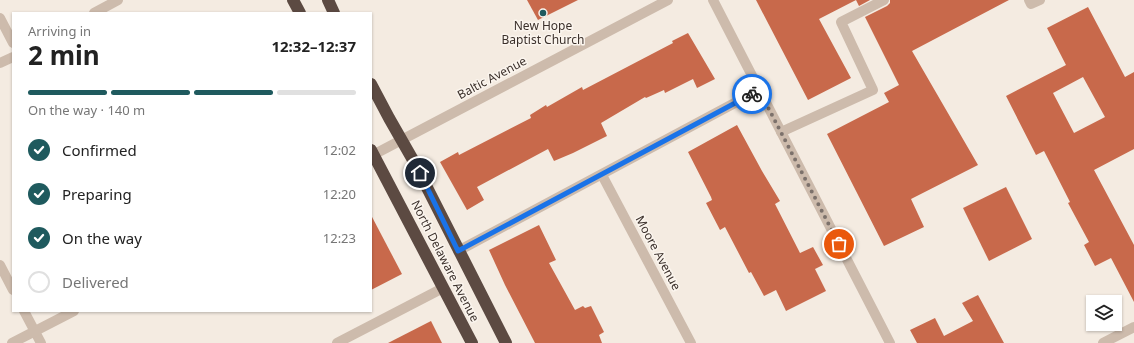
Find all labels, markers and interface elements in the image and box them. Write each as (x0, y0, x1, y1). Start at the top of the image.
marker: New Hope Baptist Church (538, 8, 548, 18)
place label: New Hope Baptist Church (502, 17, 584, 48)
text: Arriving in (28, 22, 91, 40)
text: 12:32–12:37 (271, 36, 356, 56)
text: 2 min (28, 37, 100, 73)
street label: Baltic Avenue (454, 52, 530, 103)
courier (732, 74, 772, 114)
icon: bike (741, 83, 763, 105)
text: On the way · 140 m (28, 101, 145, 119)
icon: check (28, 139, 50, 161)
text: Confirmed (62, 140, 137, 160)
text: 12:02 (323, 141, 356, 159)
pin (403, 156, 437, 190)
icon: home (409, 162, 431, 184)
icon: check (28, 183, 50, 205)
text: Preparing (62, 184, 132, 204)
text: 12:20 (323, 185, 356, 203)
street label: North Delaware Avenue (407, 197, 484, 325)
street label: Moore Avenue (632, 213, 685, 293)
icon: check (28, 227, 50, 249)
pin (822, 227, 856, 261)
text: On the way (62, 228, 142, 248)
text: 12:23 (323, 229, 356, 247)
icon: bag (828, 233, 850, 255)
text: Delivered (62, 272, 129, 292)
map controls (1086, 295, 1122, 331)
button: layers (1086, 295, 1122, 331)

